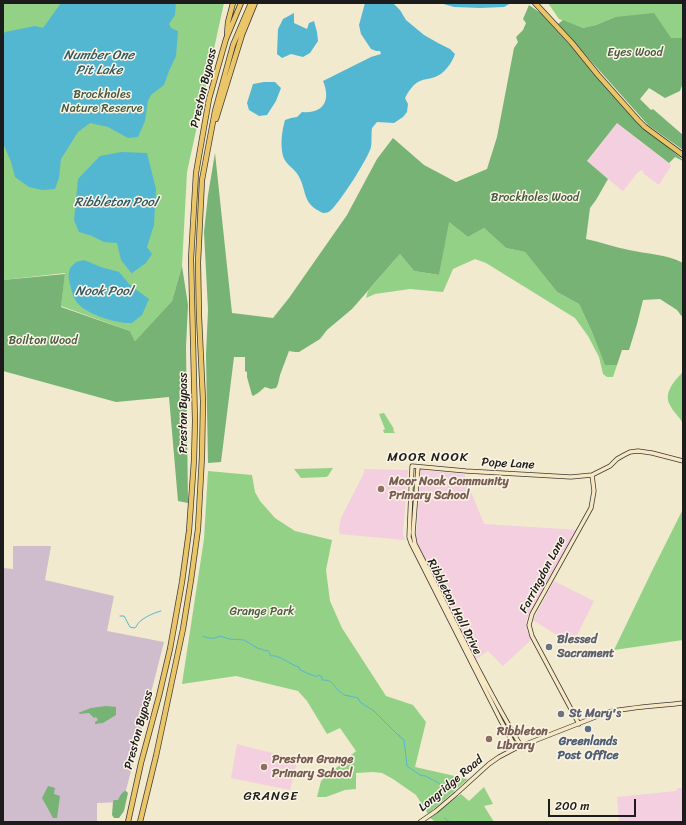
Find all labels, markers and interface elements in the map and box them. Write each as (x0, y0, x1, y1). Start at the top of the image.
park label: Eyes Wood (607, 46, 663, 60)
street label: Preston Bypass (188, 47, 220, 129)
water label: Number One Pit Lake (64, 48, 134, 79)
park label: Brockholes Nature Reserve (61, 88, 143, 116)
park label: Brockholes Wood (491, 191, 579, 205)
water label: Ribbleton Pool (74, 195, 158, 211)
water label: Nook Pool (75, 284, 133, 300)
park label: Boilton Wood (9, 334, 77, 348)
street label: Preston Bypass (177, 372, 191, 454)
district label: MOOR NOOK (387, 450, 469, 466)
street label: Pope Lane (481, 455, 535, 473)
place label: Moor Nook Community Primary School (389, 475, 509, 503)
marker: Moor Nook Community Primary School (376, 484, 386, 494)
street label: Farringdon Lane (517, 534, 569, 616)
street label: Ribbleton Hall Drive (424, 557, 484, 657)
park label: Grange Park (230, 605, 294, 619)
place label: Blessed Sacrament (557, 633, 614, 661)
marker: Blessed Sacrament (544, 642, 554, 652)
street label: Preston Bypass (122, 689, 156, 771)
place label: St Mary's (569, 707, 621, 721)
marker: St Mary's (556, 709, 566, 719)
marker: Greenlands Post Office (583, 724, 593, 734)
place label: Ribbleton Library (497, 725, 548, 753)
marker: Ribbleton Library (484, 734, 494, 744)
place label: Greenlands Post Office (557, 735, 619, 763)
place label: Preston Grange Primary School (272, 753, 354, 781)
street label: Longridge Road (416, 753, 486, 815)
marker: Preston Grange Primary School (259, 762, 269, 772)
district label: GRANGE (244, 789, 298, 805)
scale bar (550, 791, 638, 817)
text: 200 m (555, 795, 589, 817)

